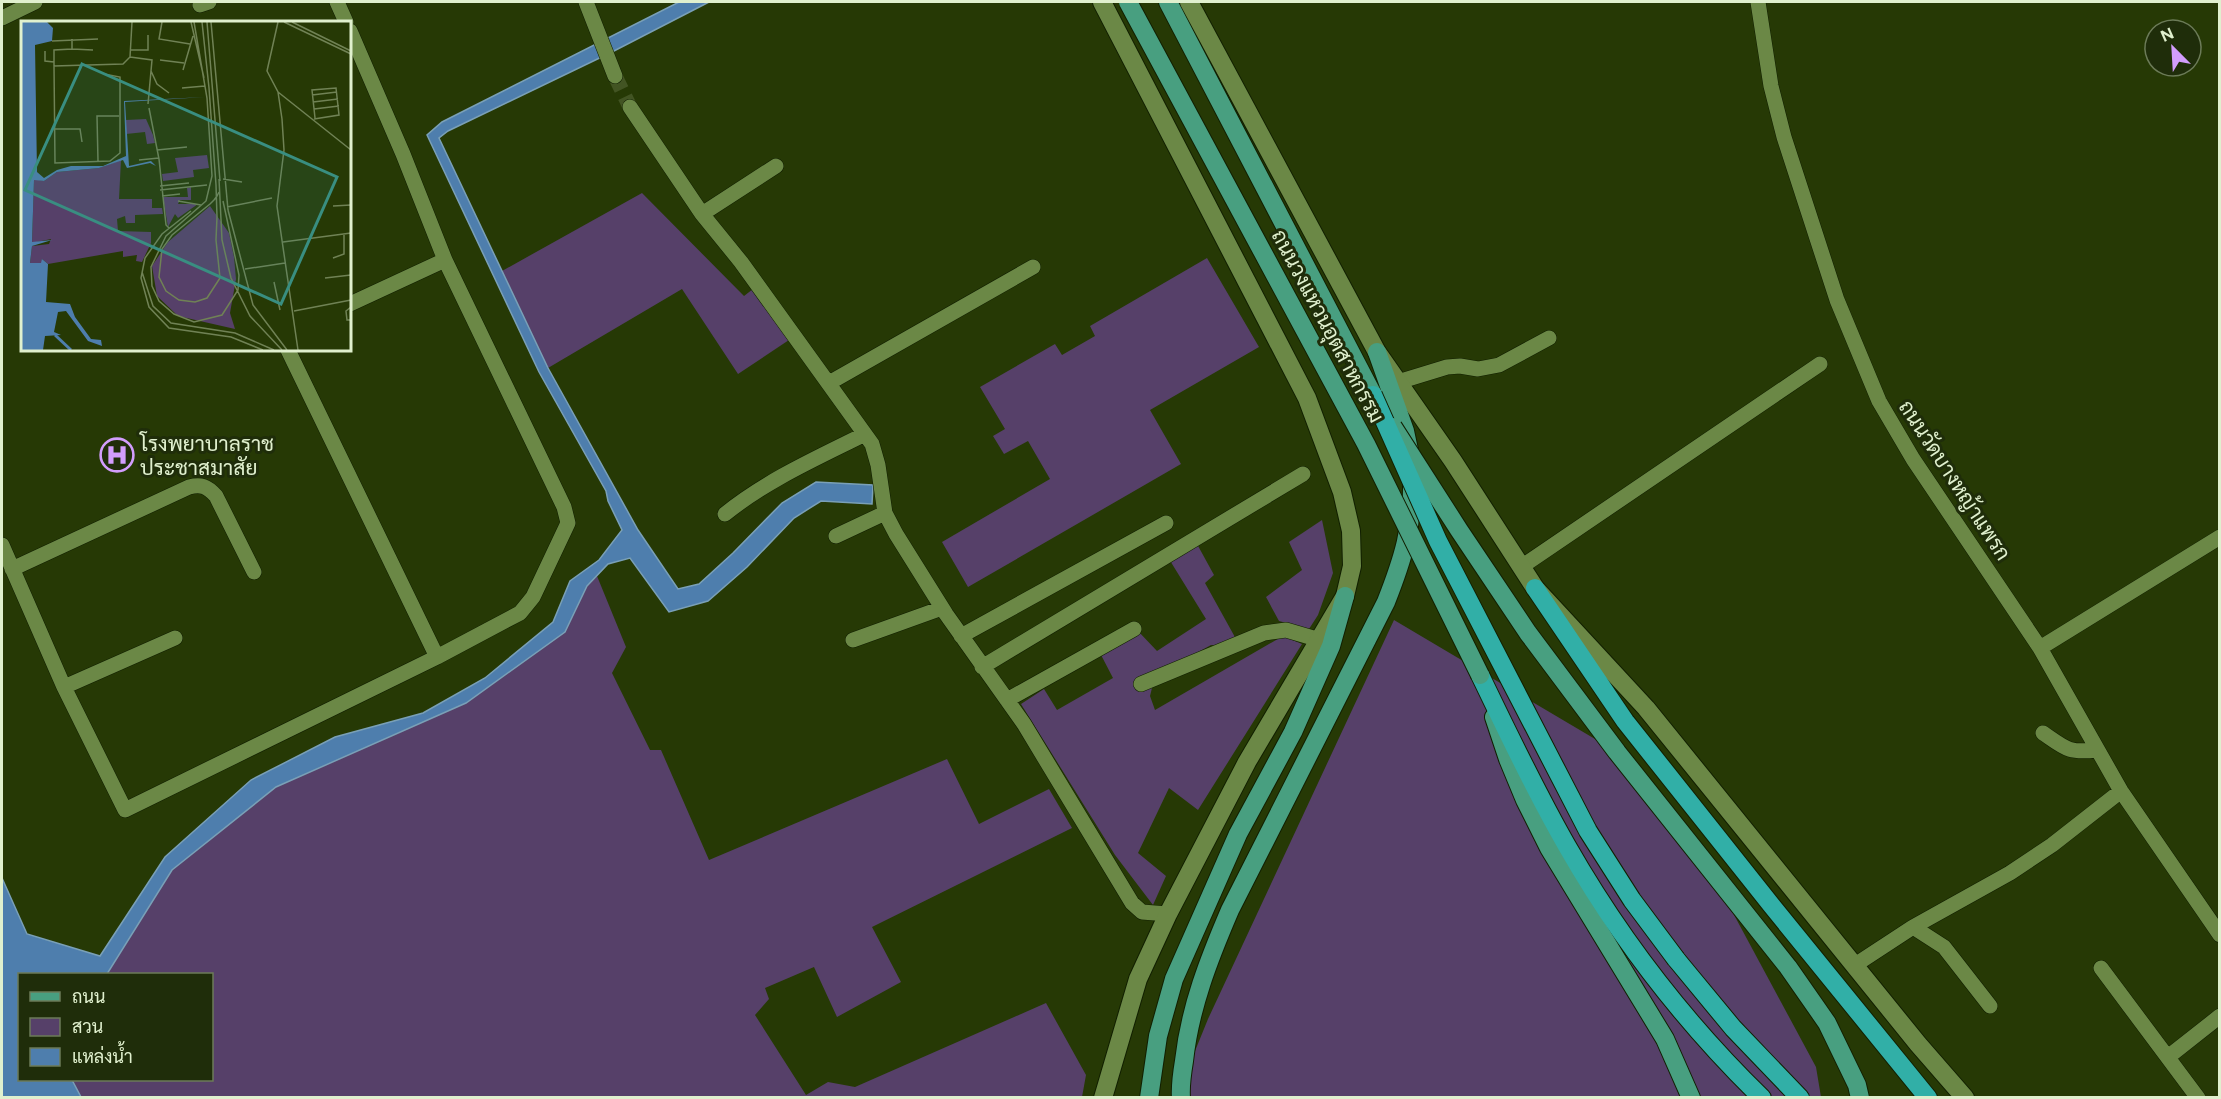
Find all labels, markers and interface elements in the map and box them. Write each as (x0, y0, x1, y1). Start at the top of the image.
north arrow (2143, 18, 2203, 78)
inset map (21, 21, 351, 351)
text: N (2158, 24, 2177, 46)
street label: ถนนวงแหวนอุตสาหกรรม (1265, 225, 1390, 428)
street label: ถนนวัดบางหญ้าแพรก (1894, 395, 2016, 565)
place label: โรงพยาบาลราช ประชาสมาสัย (139, 431, 274, 480)
hospital icon: โรงพยาบาลราช ประชาสมาสัย (99, 437, 135, 473)
legend (18, 973, 213, 1081)
text: ถนน (72, 986, 105, 1008)
text: สวน (72, 1016, 103, 1038)
text: แหล่งน้ำ (72, 1041, 133, 1068)

